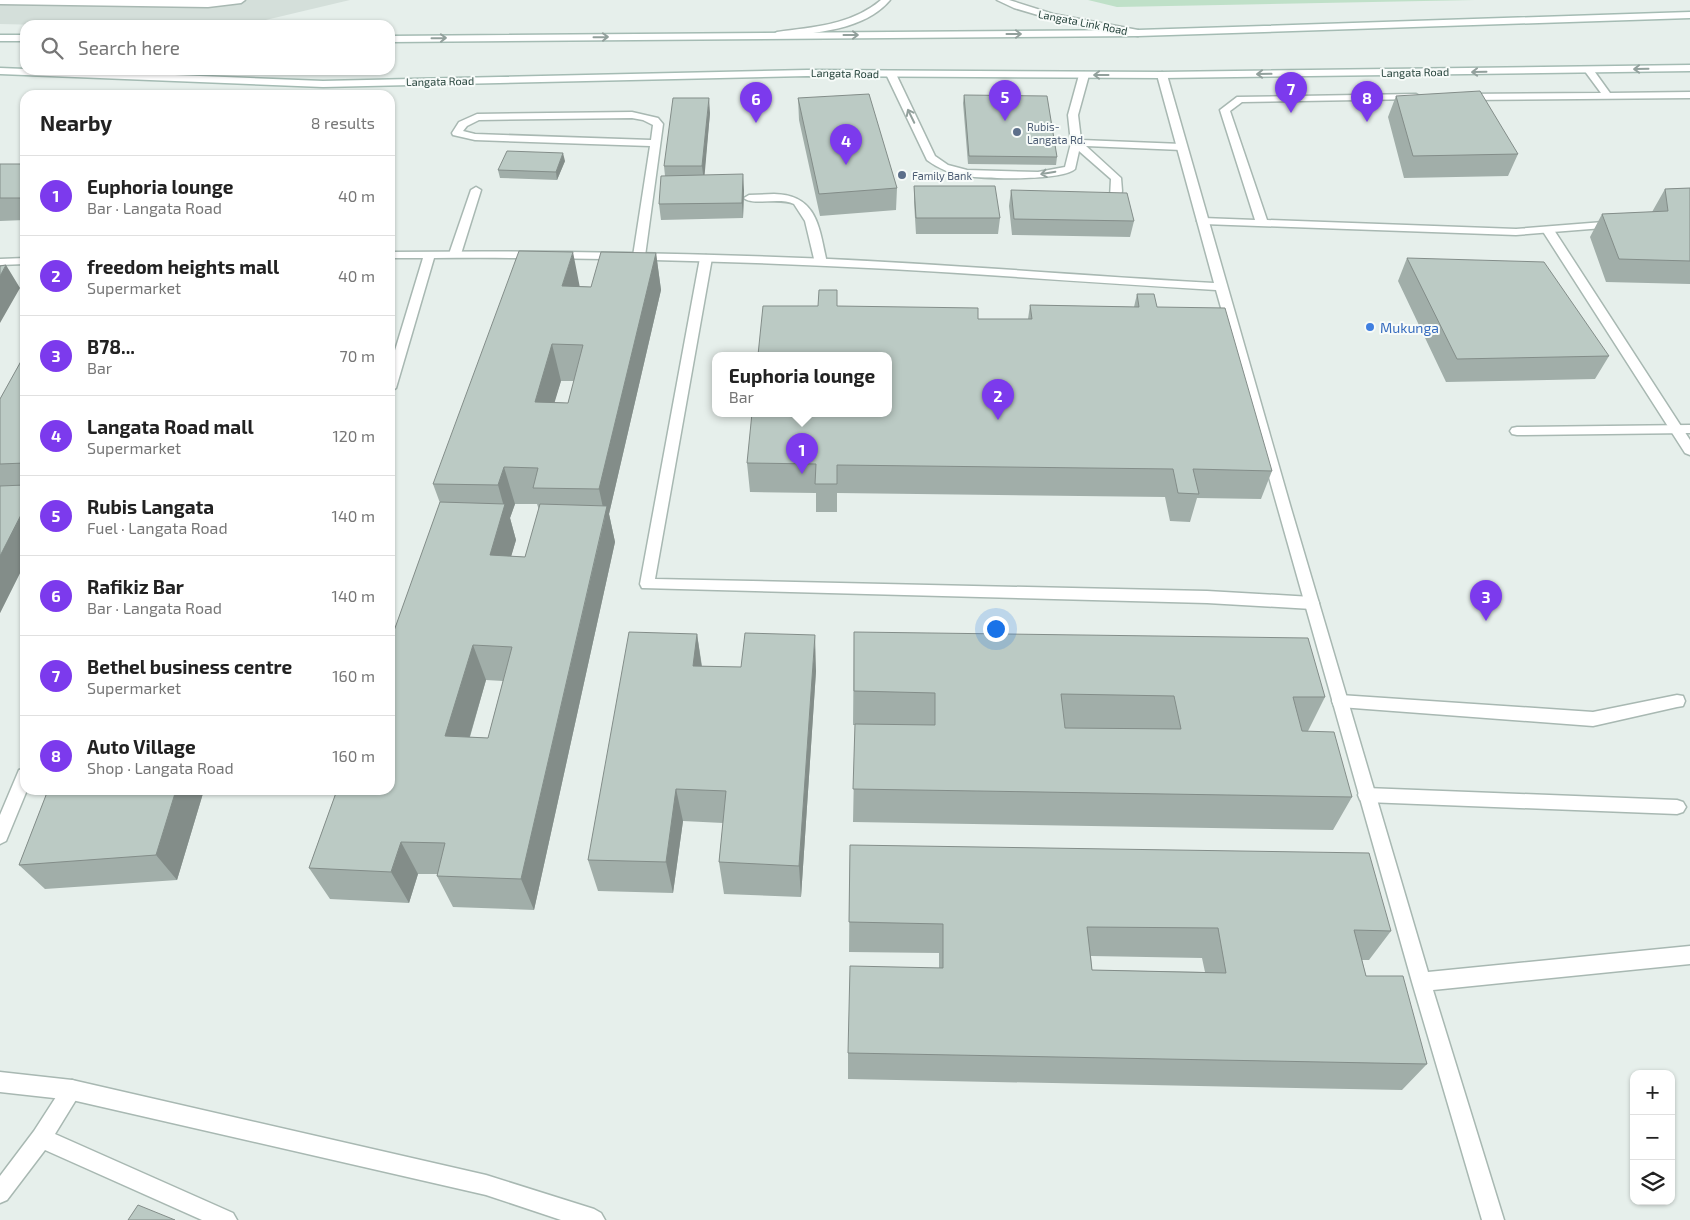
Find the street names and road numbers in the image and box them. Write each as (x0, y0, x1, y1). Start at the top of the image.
street label: Langata Link Road (1037, 7, 1129, 37)
street label: Langata Road (1381, 65, 1449, 79)
street label: Langata Road (811, 66, 879, 80)
street label: Langata Road (406, 74, 474, 88)

